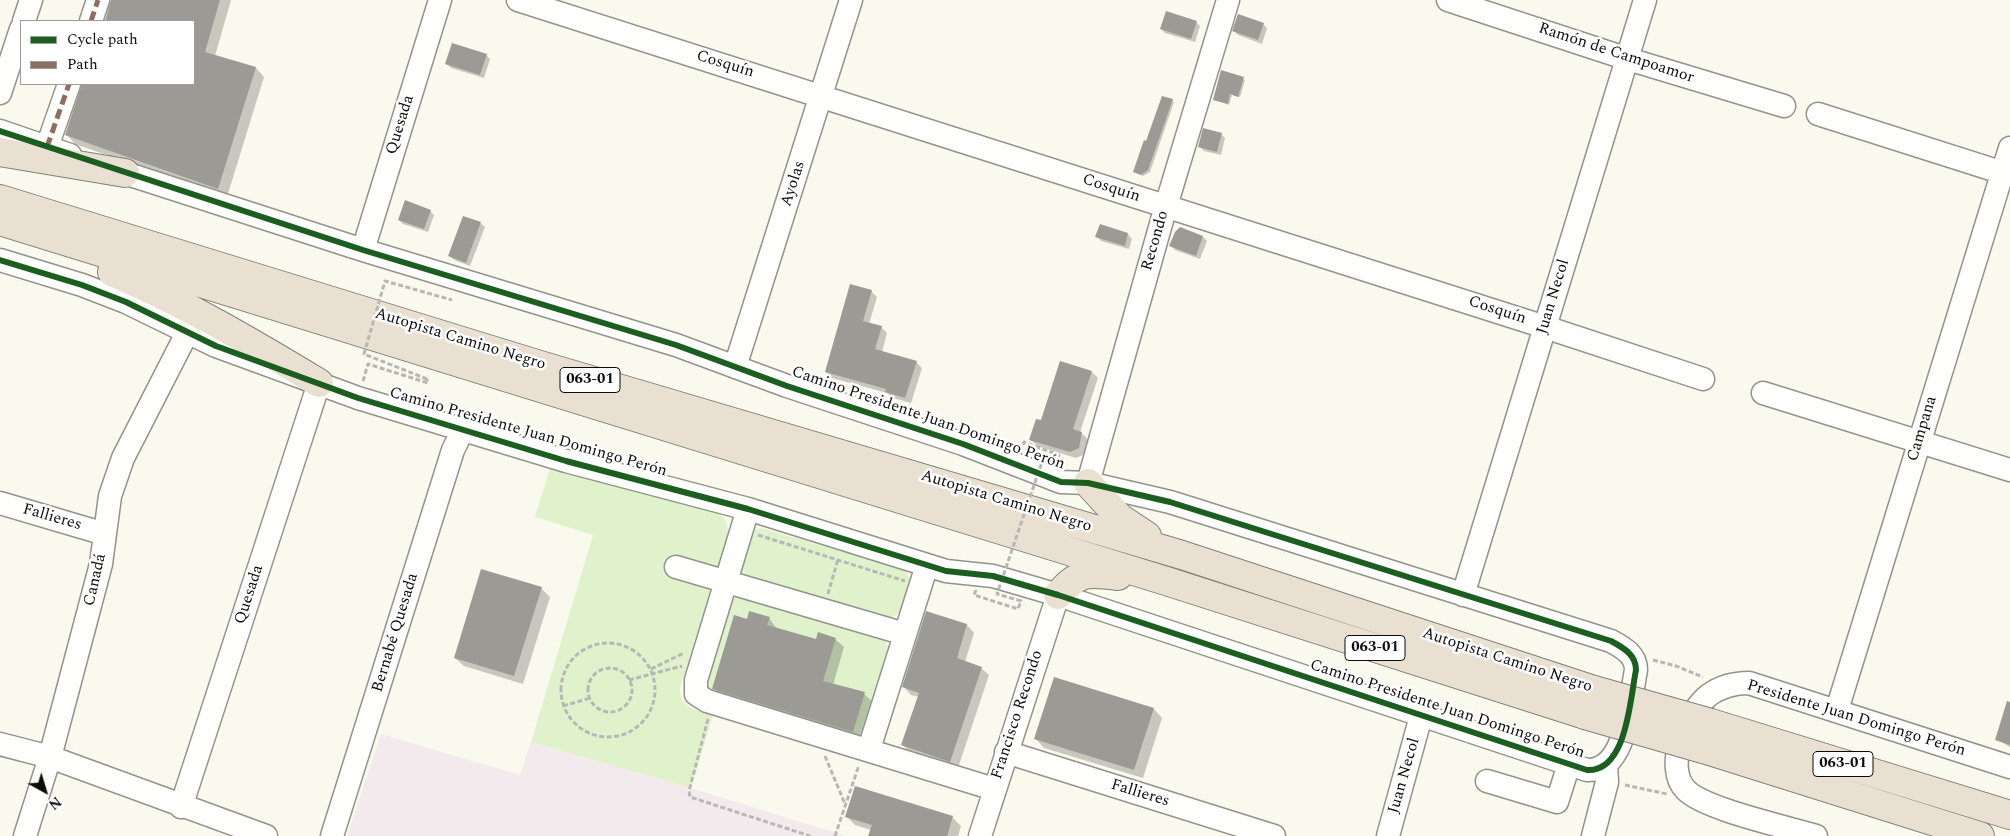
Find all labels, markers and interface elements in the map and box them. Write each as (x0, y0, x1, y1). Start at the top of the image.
legend (20, 20, 195, 85)
street label: Ramón de Campoamor (1536, 20, 1696, 88)
text: Cycle path (67, 28, 138, 51)
street label: Cosquín (694, 47, 756, 83)
text: Path (67, 53, 98, 76)
street label: Quesada (383, 93, 419, 157)
street label: Ayolas (778, 159, 810, 209)
street label: Cosquín (1080, 171, 1142, 207)
street label: Recondo (1138, 209, 1174, 273)
street label: Juan Necol (1533, 257, 1575, 337)
street label: Cosquín (1466, 293, 1528, 329)
street label: Autopista Camino Negro (372, 305, 548, 375)
street label: Camino Presidente Juan Domingo Perón (789, 363, 1067, 475)
road number: 063-01 (560, 368, 620, 392)
street label: Camino Presidente Juan Domingo Perón (387, 384, 669, 482)
street label: Campana (1904, 394, 1942, 464)
street label: Autopista Camino Negro (918, 467, 1094, 537)
street label: Fallieres (20, 500, 84, 536)
street label: Canadá (81, 552, 111, 608)
street label: Quesada (231, 563, 269, 627)
street label: Bernabé Quesada (369, 571, 423, 695)
street label: Autopista Camino Negro (1420, 624, 1594, 698)
road number: 063-01 (1345, 636, 1405, 660)
street label: Francisco Recondo (988, 648, 1048, 782)
street label: Camino Presidente Juan Domingo Perón (1307, 656, 1587, 764)
street label: Presidente Juan Domingo Perón (1744, 677, 1968, 761)
street label: Juan Necol (1385, 736, 1425, 816)
road number: 063-01 (1813, 752, 1873, 776)
north arrow (20, 766, 70, 816)
street label: Fallieres (1108, 776, 1172, 812)
text: N (44, 791, 66, 815)

